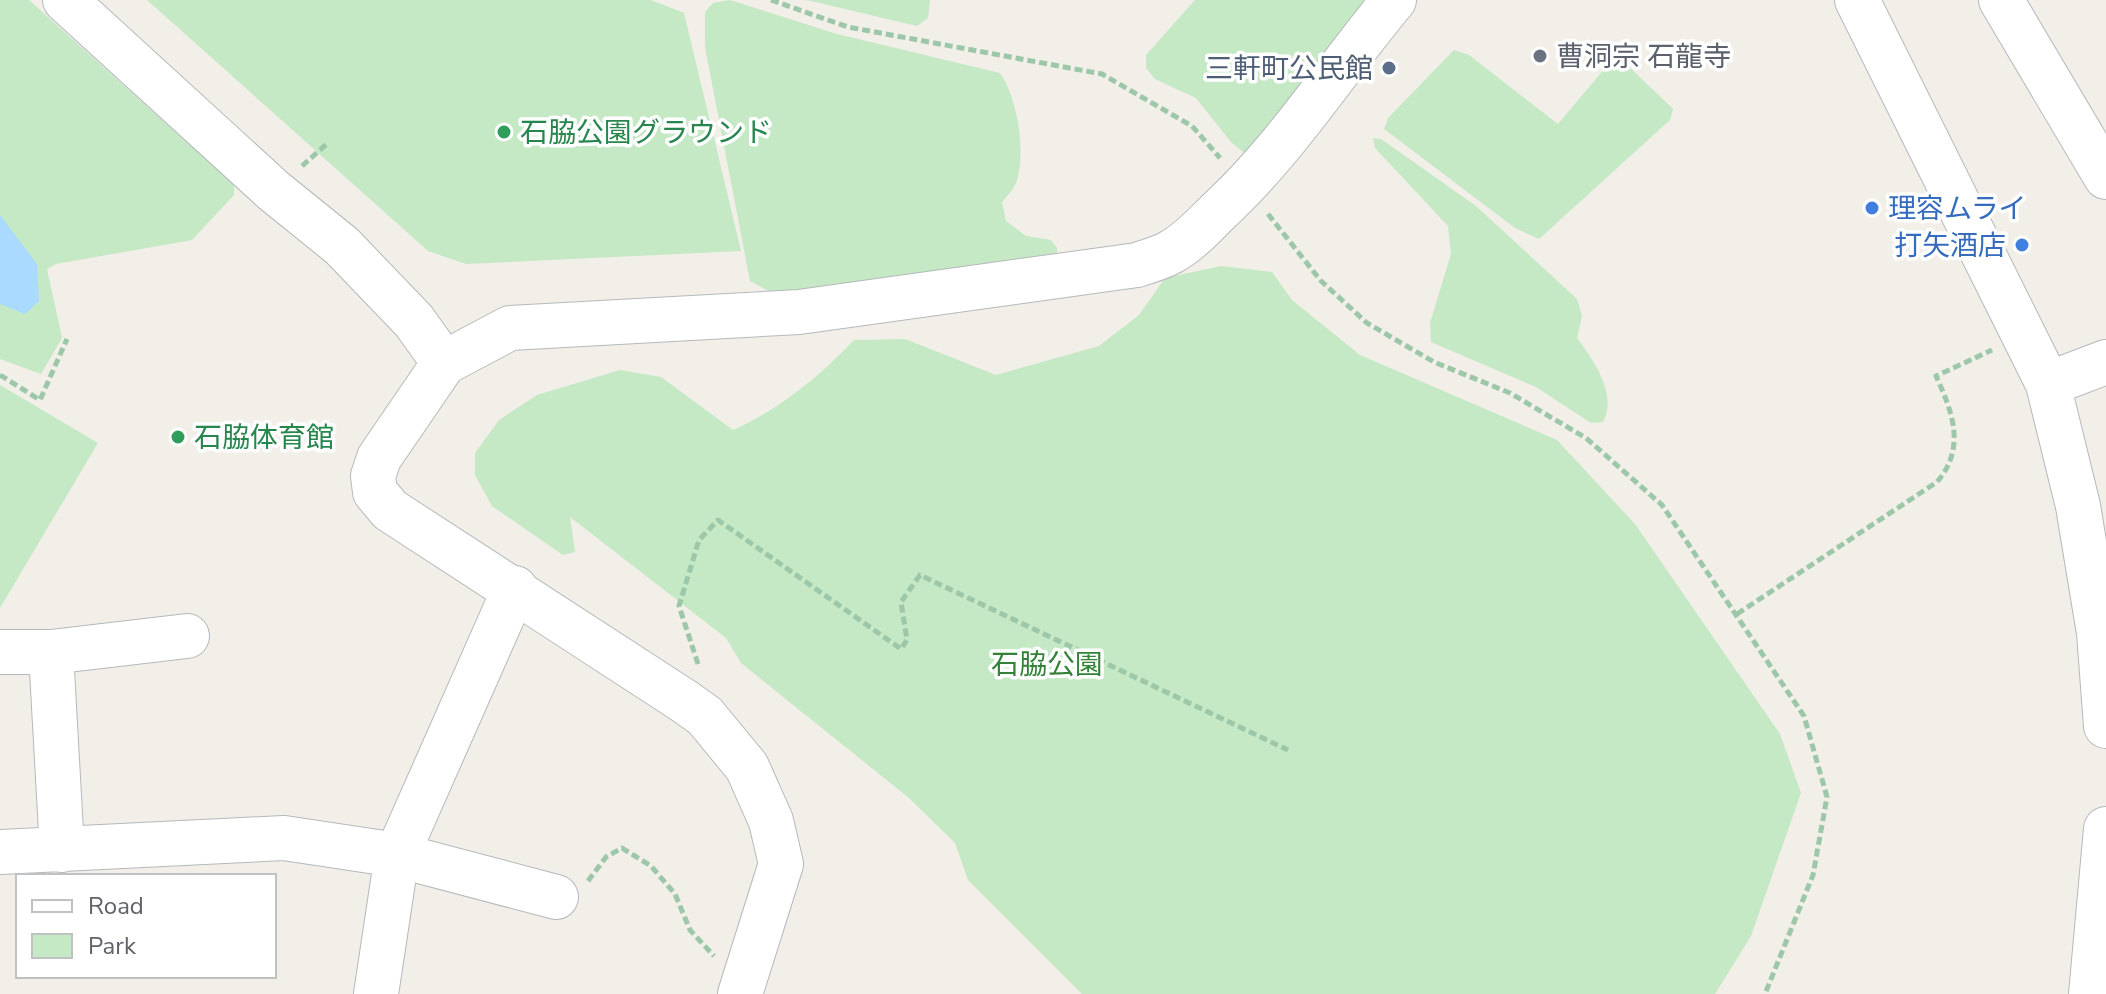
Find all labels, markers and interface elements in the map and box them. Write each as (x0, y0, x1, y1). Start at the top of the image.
place label: 曹洞宗 石龍寺 (1556, 38, 1731, 76)
marker: 曹洞宗 石龍寺 (1531, 47, 1549, 65)
place label: 三軒町公民館 (1205, 50, 1373, 88)
marker: 三軒町公民館 (1380, 59, 1398, 77)
place label: 石脇公園グラウンド (520, 114, 772, 152)
marker: 石脇公園グラウンド (495, 123, 513, 141)
place label: 理容ムライ (1888, 190, 2027, 228)
marker: 理容ムライ (1863, 199, 1881, 217)
place label: 打矢酒店 (1894, 227, 2006, 265)
marker: 打矢酒店 (2013, 236, 2031, 254)
place label: 石脇体育館 (194, 419, 334, 457)
marker: 石脇体育館 (169, 428, 187, 446)
park label: 石脇公園 (991, 646, 1103, 684)
legend (16, 874, 276, 978)
text: Road (88, 890, 144, 922)
text: Park (88, 930, 137, 962)

